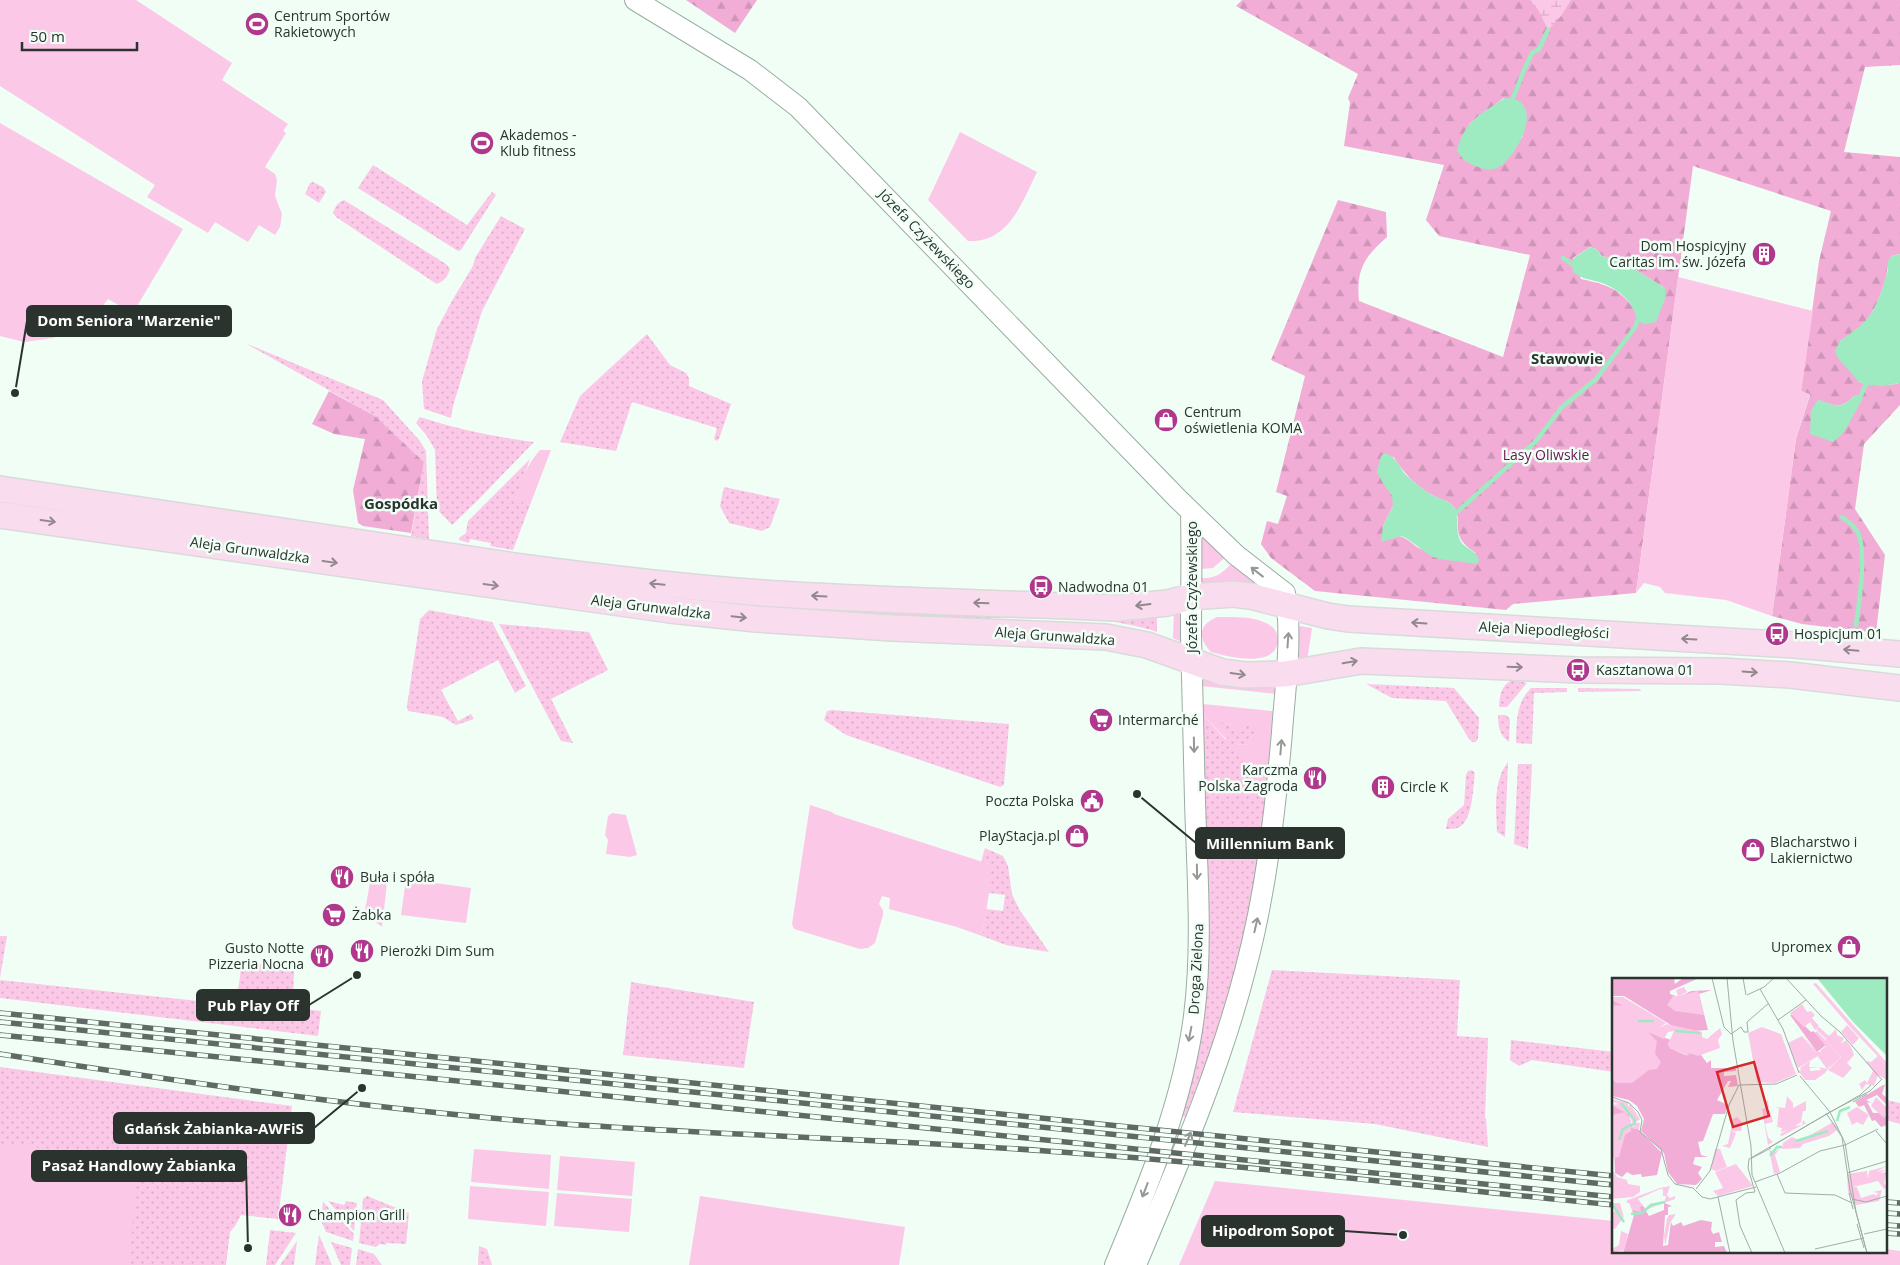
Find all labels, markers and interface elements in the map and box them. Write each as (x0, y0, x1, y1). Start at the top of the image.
place label: Centrum Sportów Rakietowych (274, 6, 390, 41)
sports icon: Centrum Sportów Rakietowych (244, 11, 270, 37)
scale bar (22, 20, 138, 52)
text: 50 m (30, 26, 65, 46)
place label: Akademos - Klub fitness (500, 125, 577, 160)
sports icon: Akademos - Klub fitness (469, 130, 495, 156)
street label: Józefa Czyżewskiego (873, 183, 980, 293)
place label: Dom Hospicyjny Caritas im. św. Józefa (1609, 236, 1747, 271)
building icon: Dom Hospicyjny Caritas im. św. Józefa (1751, 241, 1777, 267)
callout: Dom Seniora "Marzenie" (27, 306, 231, 336)
text: Dom Seniora "Marzenie" (37, 310, 221, 330)
district label: Stawowie (1531, 348, 1603, 368)
place label: Centrum oświetlenia KOMA (1184, 402, 1302, 437)
shop icon: Centrum oświetlenia KOMA (1153, 407, 1179, 433)
park label: Lasy Oliwskie (1503, 445, 1589, 464)
district label: Gospódka (364, 493, 438, 513)
one-way arrow (40, 517, 56, 527)
street label: Józefa Czyżewskiego (1182, 521, 1201, 655)
street label: Aleja Grunwaldzka (189, 532, 311, 567)
one-way arrow (322, 557, 338, 567)
one-way arrow (1251, 566, 1264, 577)
bus stop icon: Nadwodna 01 (1028, 574, 1054, 600)
place label: Nadwodna 01 (1058, 577, 1149, 596)
one-way arrow (649, 579, 665, 589)
one-way arrow (483, 580, 499, 590)
street label: Aleja Grunwaldzka (590, 590, 712, 623)
one-way arrow (811, 592, 827, 601)
one-way arrow (973, 598, 989, 607)
one-way arrow (1136, 600, 1152, 610)
one-way arrow (731, 612, 747, 622)
street label: Aleja Niepodległości (1478, 617, 1610, 642)
one-way arrow (1411, 619, 1427, 628)
bus stop icon: Hospicjum 01 (1764, 621, 1790, 647)
street label: Aleja Grunwaldzka (994, 622, 1116, 649)
place label: Hospicjum 01 (1794, 624, 1883, 643)
one-way arrow (1283, 632, 1292, 648)
one-way arrow (1682, 634, 1698, 643)
one-way arrow (1844, 645, 1860, 655)
one-way arrow (1342, 657, 1358, 667)
bus stop icon: Kasztanowa 01 (1565, 657, 1591, 683)
place label: Kasztanowa 01 (1596, 660, 1694, 679)
one-way arrow (1507, 663, 1523, 672)
one-way arrow (1741, 668, 1757, 677)
one-way arrow (1230, 669, 1246, 679)
supermarket icon: Intermarché (1088, 707, 1114, 733)
place label: Intermarché (1118, 710, 1199, 729)
one-way arrow (1189, 736, 1199, 753)
one-way arrow (1276, 739, 1285, 755)
place label: Karczma Polska Zagroda (1198, 760, 1298, 795)
restaurant icon: Karczma Polska Zagroda (1302, 765, 1328, 791)
building icon: Circle K (1370, 774, 1396, 800)
place label: Circle K (1400, 777, 1449, 796)
public building icon: Poczta Polska (1079, 788, 1105, 814)
place label: Poczta Polska (985, 791, 1074, 810)
shop icon: PlayStacja.pl (1064, 823, 1090, 849)
place label: PlayStacja.pl (979, 826, 1060, 845)
callout: Millennium Bank (1196, 828, 1344, 858)
place label: Blacharstwo i Lakiernictwo (1770, 832, 1857, 867)
text: Millennium Bank (1206, 833, 1335, 853)
shop icon: Blacharstwo i Lakiernictwo (1740, 837, 1766, 863)
restaurant icon: Buła i spóła (329, 864, 355, 890)
one-way arrow (1192, 864, 1202, 880)
place label: Buła i spóła (360, 867, 435, 886)
supermarket icon: Żabka (321, 902, 347, 928)
place label: Żabka (352, 905, 392, 924)
one-way arrow (1252, 917, 1261, 933)
street label: Droga Zielona (1184, 923, 1207, 1015)
shop icon: Upromex (1836, 934, 1862, 960)
place label: Upromex (1771, 937, 1833, 956)
place label: Gusto Notte Pizzeria Nocna (208, 938, 304, 973)
restaurant icon: Pierożki Dim Sum (349, 938, 375, 964)
place label: Pierożki Dim Sum (380, 941, 495, 960)
restaurant icon: Gusto Notte Pizzeria Nocna (309, 943, 335, 969)
inset map (1612, 978, 1888, 1252)
callout: Pub Play Off (197, 990, 309, 1020)
text: Pub Play Off (207, 995, 300, 1015)
one-way arrow (1185, 1026, 1195, 1042)
callout: Gdańsk Żabianka-AWFiS (114, 1113, 314, 1143)
text: Gdańsk Żabianka-AWFiS (124, 1118, 304, 1138)
one-way arrow (1184, 1132, 1193, 1147)
callout: Pasaż Handlowy Żabianka (32, 1151, 246, 1181)
text: Pasaż Handlowy Żabianka (42, 1155, 236, 1175)
one-way arrow (1139, 1182, 1149, 1197)
restaurant icon: Champion Grill (277, 1202, 303, 1228)
place label: Champion Grill (308, 1205, 405, 1224)
callout: Hipodrom Sopot (1202, 1216, 1344, 1246)
text: Hipodrom Sopot (1212, 1220, 1334, 1240)

